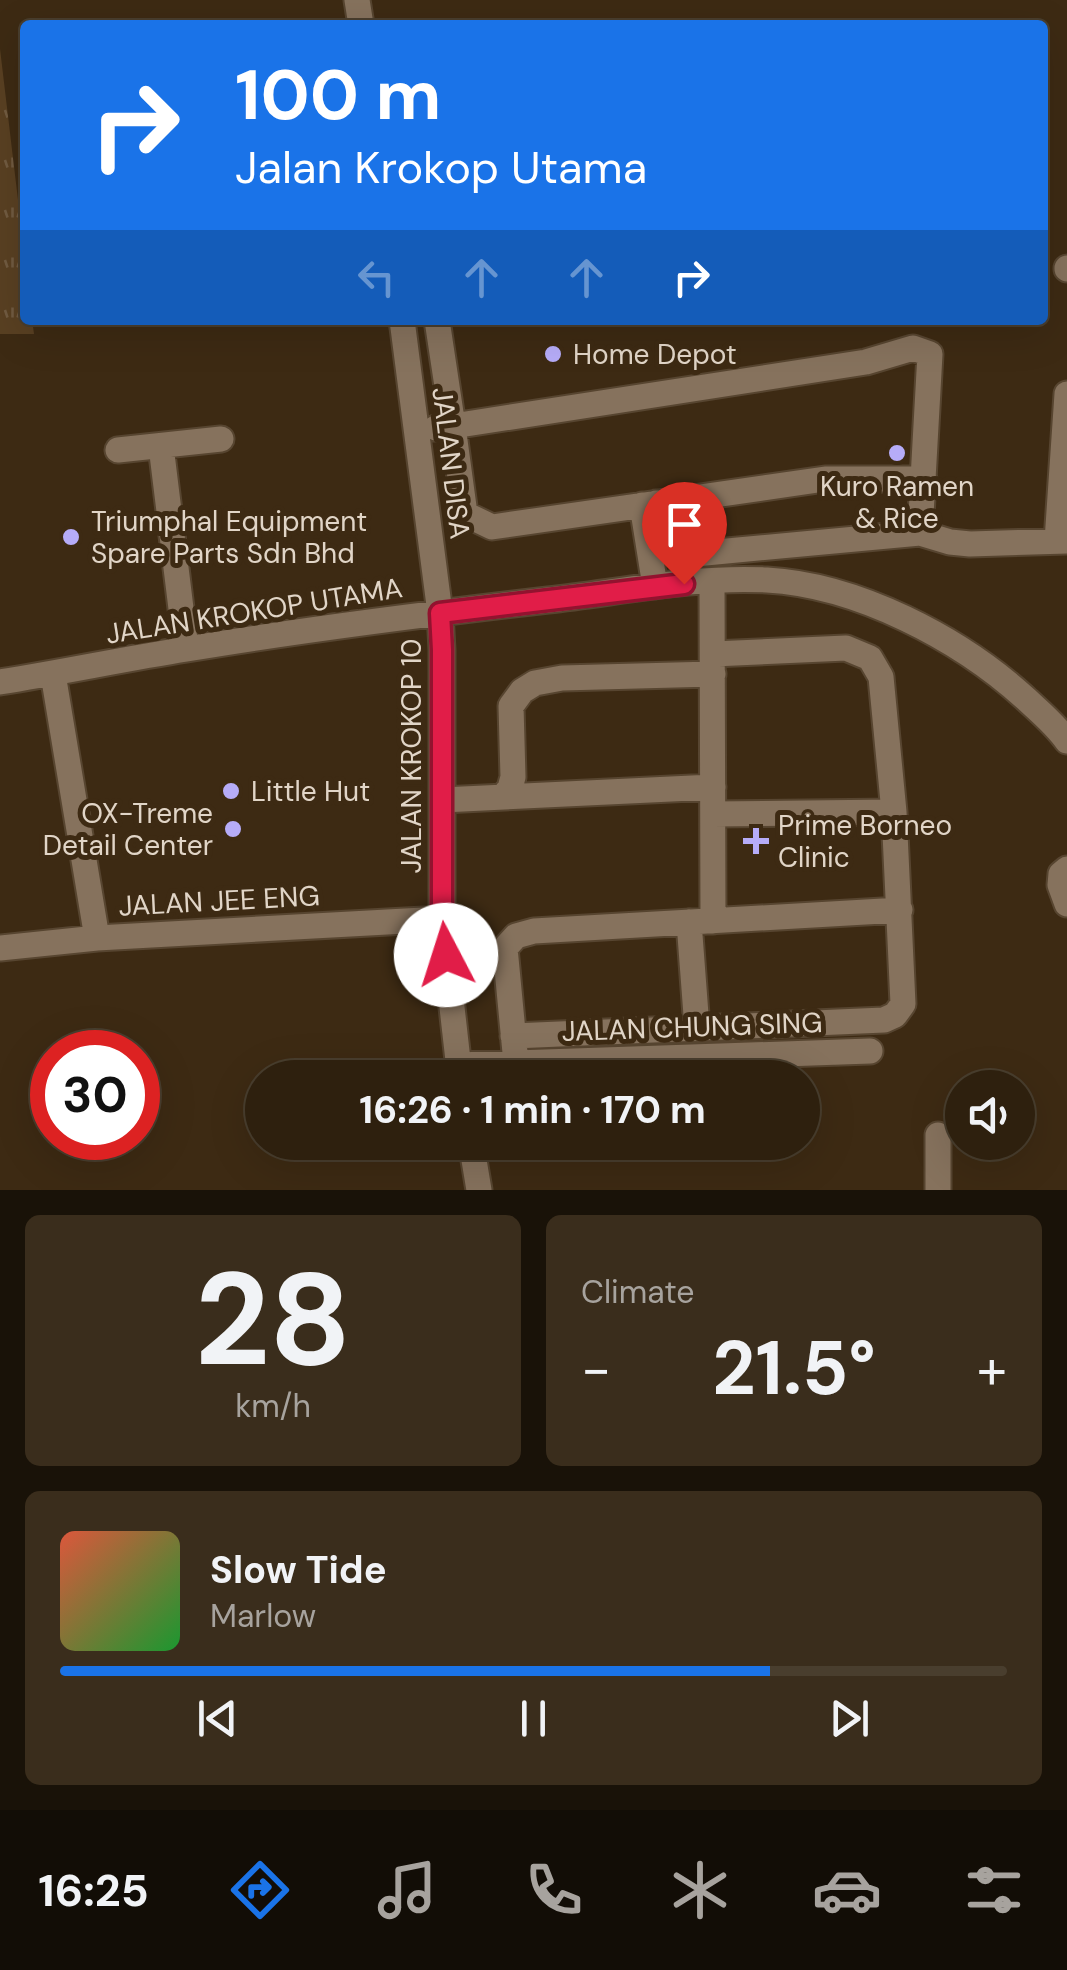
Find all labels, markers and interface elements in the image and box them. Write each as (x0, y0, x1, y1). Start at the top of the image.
text: 100 m (235, 50, 441, 141)
icon: right (70, 60, 200, 190)
text: Jalan Krokop Utama (235, 138, 647, 197)
icon: left (349, 250, 404, 305)
icon: ahead (454, 250, 509, 305)
icon: ahead (559, 250, 614, 305)
icon: right (664, 250, 719, 305)
place label: Home Depot (573, 336, 737, 373)
marker: Home Depot (542, 343, 564, 365)
street label: JALAN DISA (423, 385, 479, 541)
marker: Kuro Ramen & Rice (886, 442, 908, 464)
place label: Kuro Ramen & Rice (820, 468, 974, 537)
pin (642, 482, 727, 585)
icon: arrive (657, 497, 712, 552)
place label: Triumphal Equipment Spare Parts Sdn Bhd (91, 503, 367, 572)
marker: Triumphal Equipment Spare Parts Sdn Bhd (60, 526, 82, 548)
street label: JALAN KROKOP UTAMA (103, 569, 405, 653)
street label: JALAN KROKOP 10 (393, 638, 430, 874)
place label: Little Hut (251, 773, 370, 810)
marker: Little Hut (220, 780, 242, 802)
place label: OX-Treme Detail Center (43, 795, 213, 864)
place label: Prime Borneo Clinic (778, 807, 952, 876)
marker: OX-Treme Detail Center (222, 818, 244, 840)
marker: Prime Borneo Clinic (743, 828, 769, 854)
street label: JALAN JEE ENG (117, 877, 321, 925)
position arrow (394, 903, 498, 1007)
street label: JALAN CHUNG SING (561, 1004, 823, 1050)
speed limit sign: 30 (30, 1030, 160, 1160)
map controls (945, 1070, 1035, 1160)
button: sound (945, 1070, 1035, 1160)
text: 16:26 · 1 min · 170 m (359, 1085, 706, 1135)
text: 28 (195, 1235, 351, 1404)
text: Climate (581, 1271, 695, 1313)
text: 21.5° (712, 1320, 876, 1417)
text: − (581, 1333, 611, 1405)
text: + (977, 1333, 1007, 1405)
text: km/h (235, 1385, 311, 1427)
text: Slow Tide (210, 1545, 387, 1595)
text: Marlow (210, 1595, 316, 1637)
icon: previous (190, 1691, 245, 1746)
icon: pause (506, 1691, 561, 1746)
icon: next (822, 1691, 877, 1746)
icon: directions (225, 1855, 295, 1925)
icon: music (372, 1855, 442, 1925)
icon: phone (519, 1855, 589, 1925)
icon: climate (665, 1855, 735, 1925)
icon: car (812, 1855, 882, 1925)
icon: filters (959, 1855, 1029, 1925)
text: 16:25 (38, 1861, 149, 1920)

